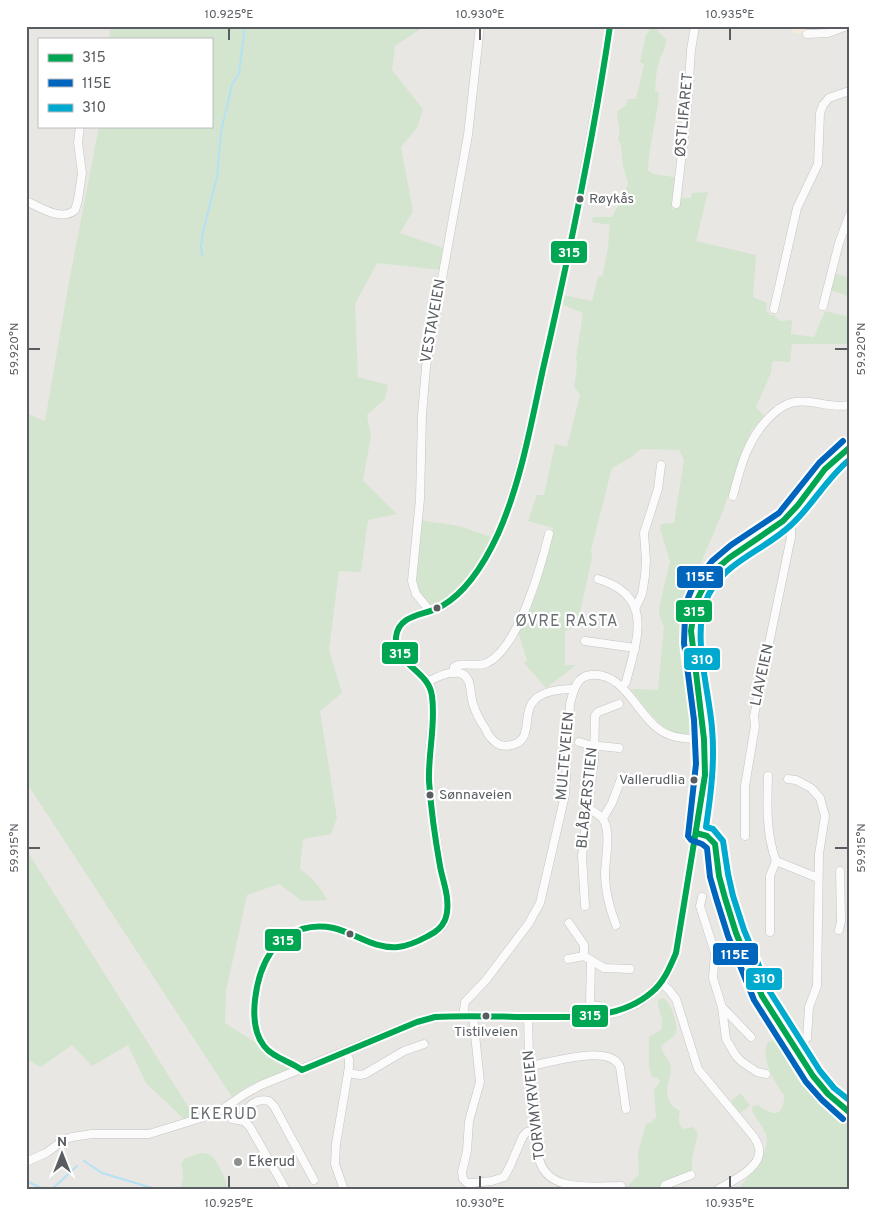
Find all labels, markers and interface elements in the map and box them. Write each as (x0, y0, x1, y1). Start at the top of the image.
text: 10.925°E (205, 7, 253, 23)
text: 10.930°E (456, 7, 504, 23)
text: 10.935°E (706, 7, 754, 23)
legend (38, 38, 212, 128)
text: 315 (82, 49, 106, 68)
street label: ØSTLIFARET (672, 72, 698, 158)
text: 115E (82, 75, 112, 94)
text: 310 (82, 99, 106, 118)
place label: Røykås (589, 191, 634, 208)
marker: Røykås (575, 194, 585, 204)
line badge: 315 (550, 240, 588, 264)
text: 315 (558, 245, 580, 262)
street label: VESTAVEIEN (417, 278, 451, 364)
text: 59.920°N (7, 323, 23, 375)
text: 59.920°N (854, 323, 870, 375)
line badge: 115E (676, 565, 724, 589)
text: 115E (686, 569, 715, 586)
line badge: 315 (675, 599, 713, 623)
unlabelled marker (432, 603, 442, 613)
text: 315 (683, 604, 705, 621)
district label: ØVRE RASTA (515, 612, 619, 632)
line badge: 315 (381, 641, 419, 665)
street label: LIAVEIEN (747, 642, 779, 708)
text: 315 (389, 646, 411, 663)
line badge: 310 (683, 647, 721, 671)
text: 310 (690, 652, 714, 669)
street label: MULTEVEIEN (553, 711, 579, 801)
street label: BLÅBÆRSTIEN (573, 746, 603, 850)
place label: Vallerudlia (619, 772, 685, 789)
marker: Vallerudlia (689, 775, 699, 785)
place label: Sønnaveien (439, 787, 512, 804)
marker: Sønnaveien (425, 790, 435, 800)
text: 59.915°N (7, 823, 23, 873)
text: 59.915°N (854, 823, 870, 873)
line badge: 315 (264, 928, 302, 952)
unlabelled marker (345, 929, 355, 939)
text: 315 (272, 933, 294, 950)
line badge: 115E (712, 942, 759, 966)
text: 115E (721, 947, 750, 964)
line badge: 310 (745, 967, 783, 991)
text: 310 (752, 971, 776, 988)
line badge: 315 (571, 1004, 609, 1028)
text: 315 (579, 1008, 601, 1025)
marker: Tistilveien (481, 1011, 491, 1021)
place label: Tistilveien (454, 1024, 518, 1041)
street label: TORVMYRVEIEN (520, 1049, 550, 1161)
district label: EKERUD (190, 1105, 258, 1125)
north arrow (38, 1128, 88, 1178)
text: N (57, 1134, 67, 1151)
place label: Ekerud (248, 1153, 295, 1172)
marker: Ekerud (232, 1156, 244, 1168)
text: 10.925°E (205, 1196, 253, 1212)
text: 10.930°E (456, 1196, 504, 1212)
text: 10.935°E (706, 1196, 754, 1212)

